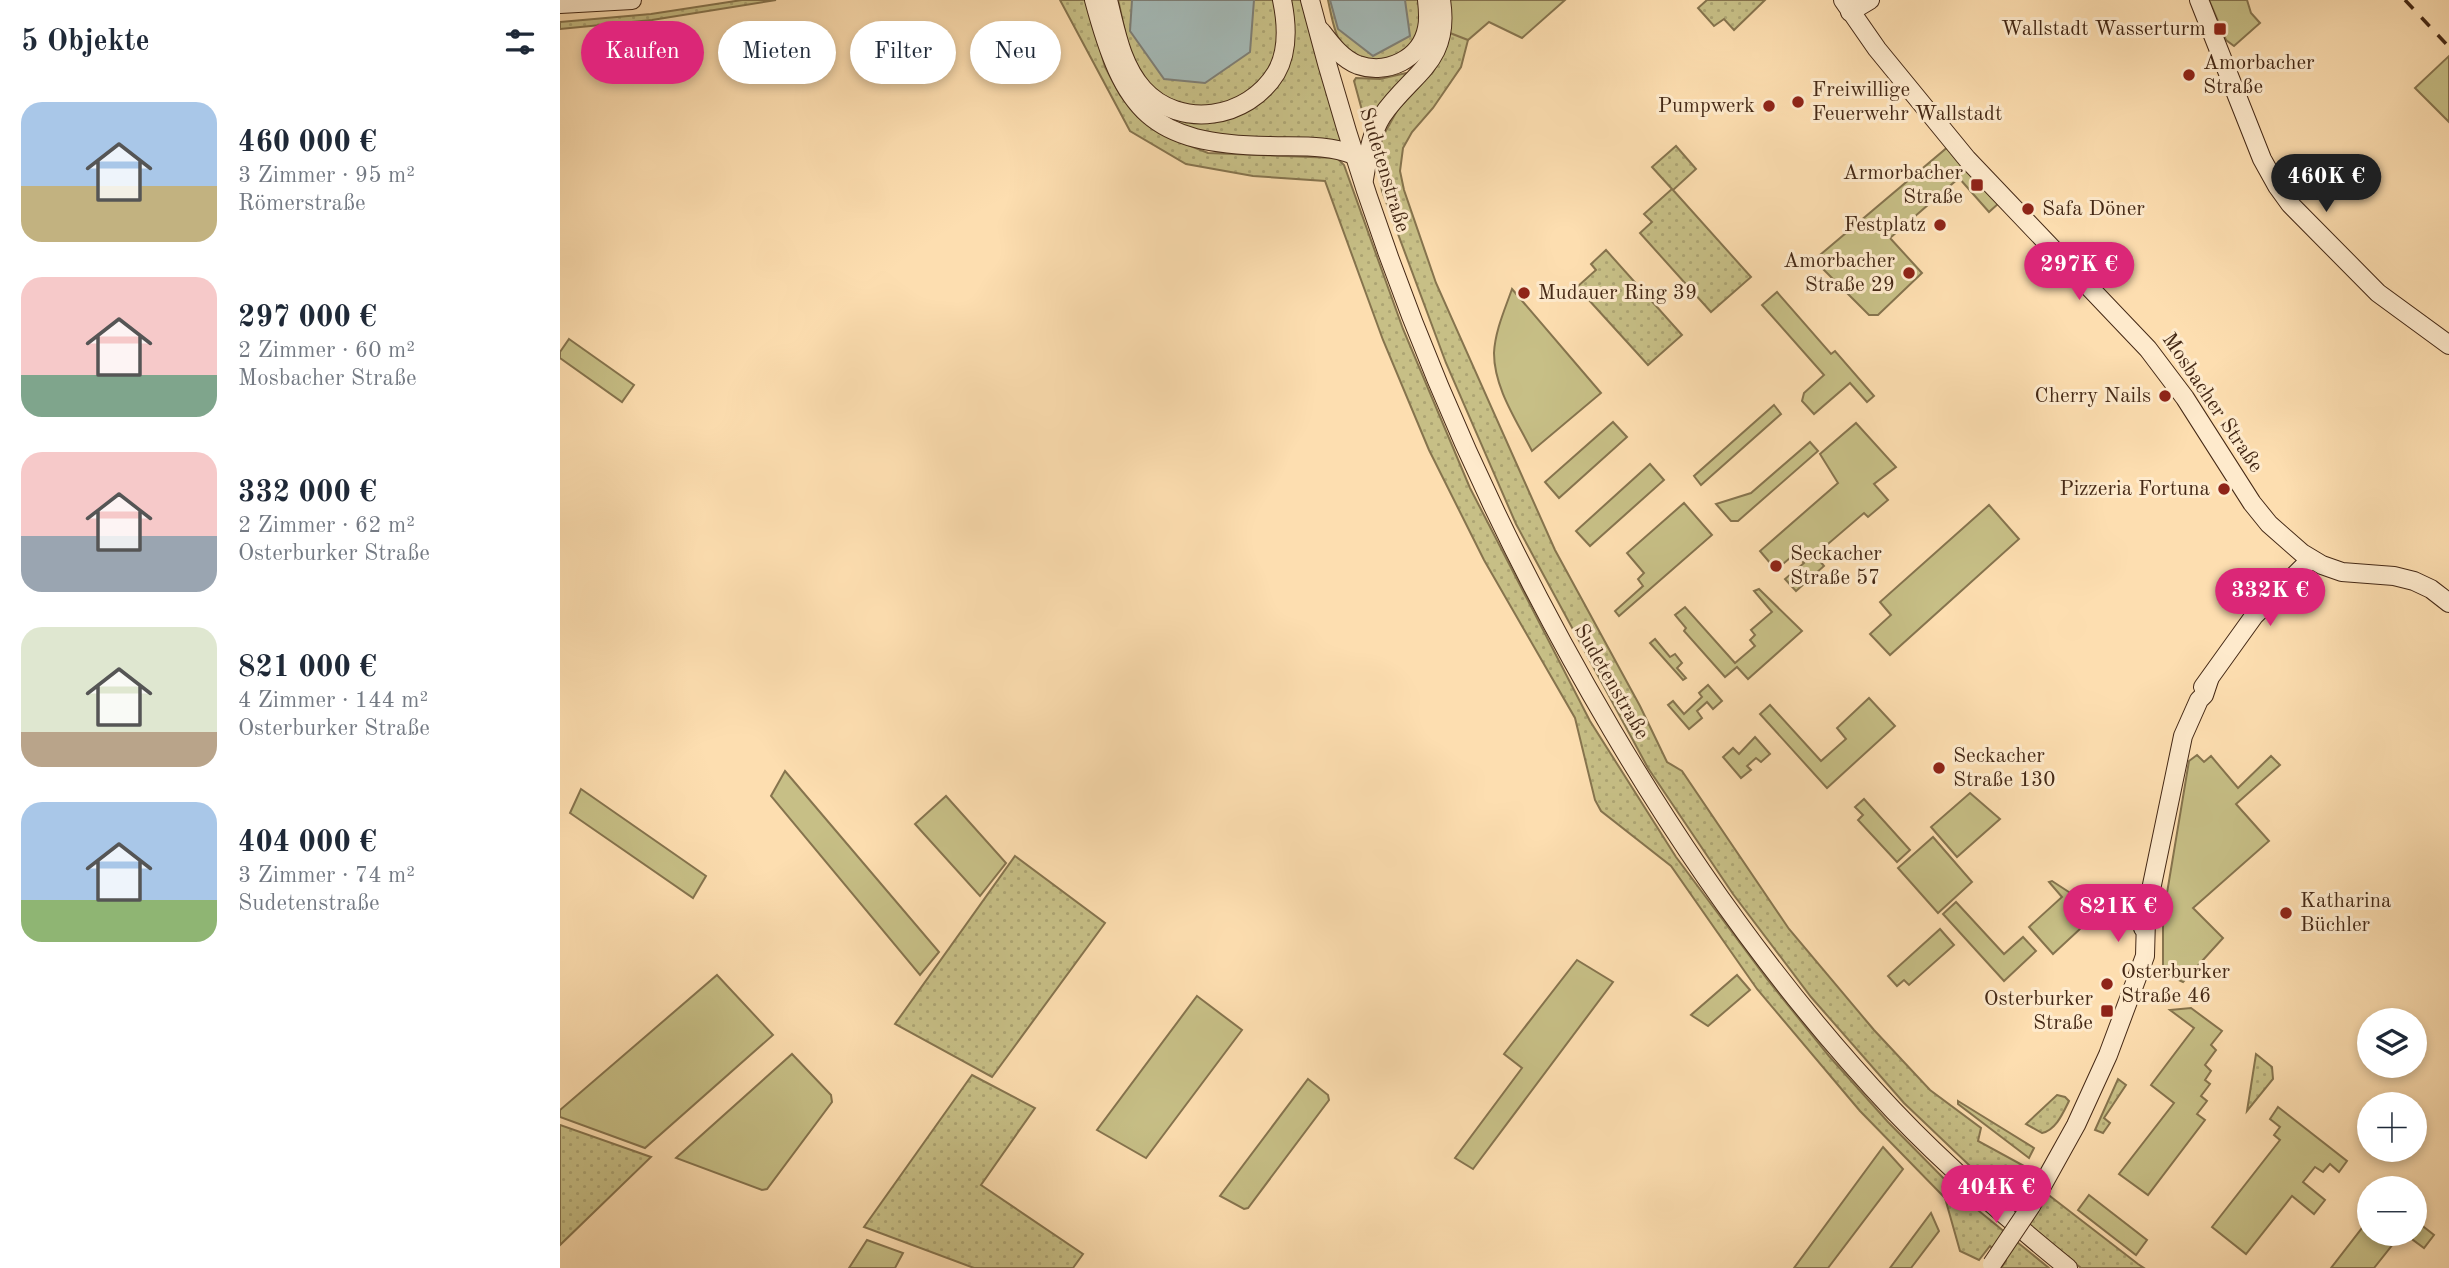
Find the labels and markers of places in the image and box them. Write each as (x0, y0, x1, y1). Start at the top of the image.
place label: Wallstadt Wasserturm (2001, 19, 2206, 40)
marker: Wallstadt Wasserturm (2212, 21, 2228, 37)
place label: Amorbacher Straße (2203, 53, 2315, 98)
marker: Amorbacher Straße (2181, 67, 2197, 83)
place label: Freiwillige Feuerwehr Wallstadt (1812, 80, 2002, 125)
marker: Freiwillige Feuerwehr Wallstadt (1790, 94, 1806, 110)
place label: Pumpwerk (1658, 96, 1755, 117)
marker: Pumpwerk (1761, 98, 1777, 114)
pin: 460K € (2269, 154, 2383, 214)
place label: Armorbacher Straße (1843, 163, 1963, 208)
marker: Armorbacher Straße (1969, 177, 1985, 193)
place label: Safa Döner (2042, 199, 2145, 220)
marker: Safa Döner (2020, 201, 2036, 217)
place label: Festplatz (1844, 215, 1926, 236)
marker: Festplatz (1932, 217, 1948, 233)
pin: 297K € (2022, 243, 2136, 302)
place label: Amorbacher Straße 29 (1783, 251, 1895, 296)
marker: Amorbacher Straße 29 (1901, 265, 1917, 281)
place label: Mudauer Ring 39 (1538, 283, 1697, 304)
marker: Mudauer Ring 39 (1516, 285, 1532, 301)
place label: Cherry Nails (2035, 386, 2151, 407)
marker: Cherry Nails (2157, 388, 2173, 404)
place label: Pizzeria Fortuna (2059, 479, 2210, 500)
marker: Pizzeria Fortuna (2216, 481, 2232, 497)
place label: Seckacher Straße 57 (1790, 544, 1882, 589)
marker: Seckacher Straße 57 (1768, 558, 1784, 574)
pin: 332K € (2213, 568, 2327, 628)
place label: Seckacher Straße 130 (1953, 746, 2055, 791)
marker: Seckacher Straße 130 (1931, 760, 1947, 776)
pin: 821K € (2061, 884, 2175, 944)
place label: Katharina Büchler (2300, 891, 2391, 936)
marker: Katharina Büchler (2278, 905, 2294, 921)
place label: Osterburker Straße 46 (2121, 962, 2231, 1007)
marker: Osterburker Straße 46 (2099, 976, 2115, 992)
place label: Osterburker Straße (1984, 989, 2093, 1034)
marker: Osterburker Straße (2099, 1003, 2115, 1019)
pin: 404K € (1939, 1166, 2053, 1225)

